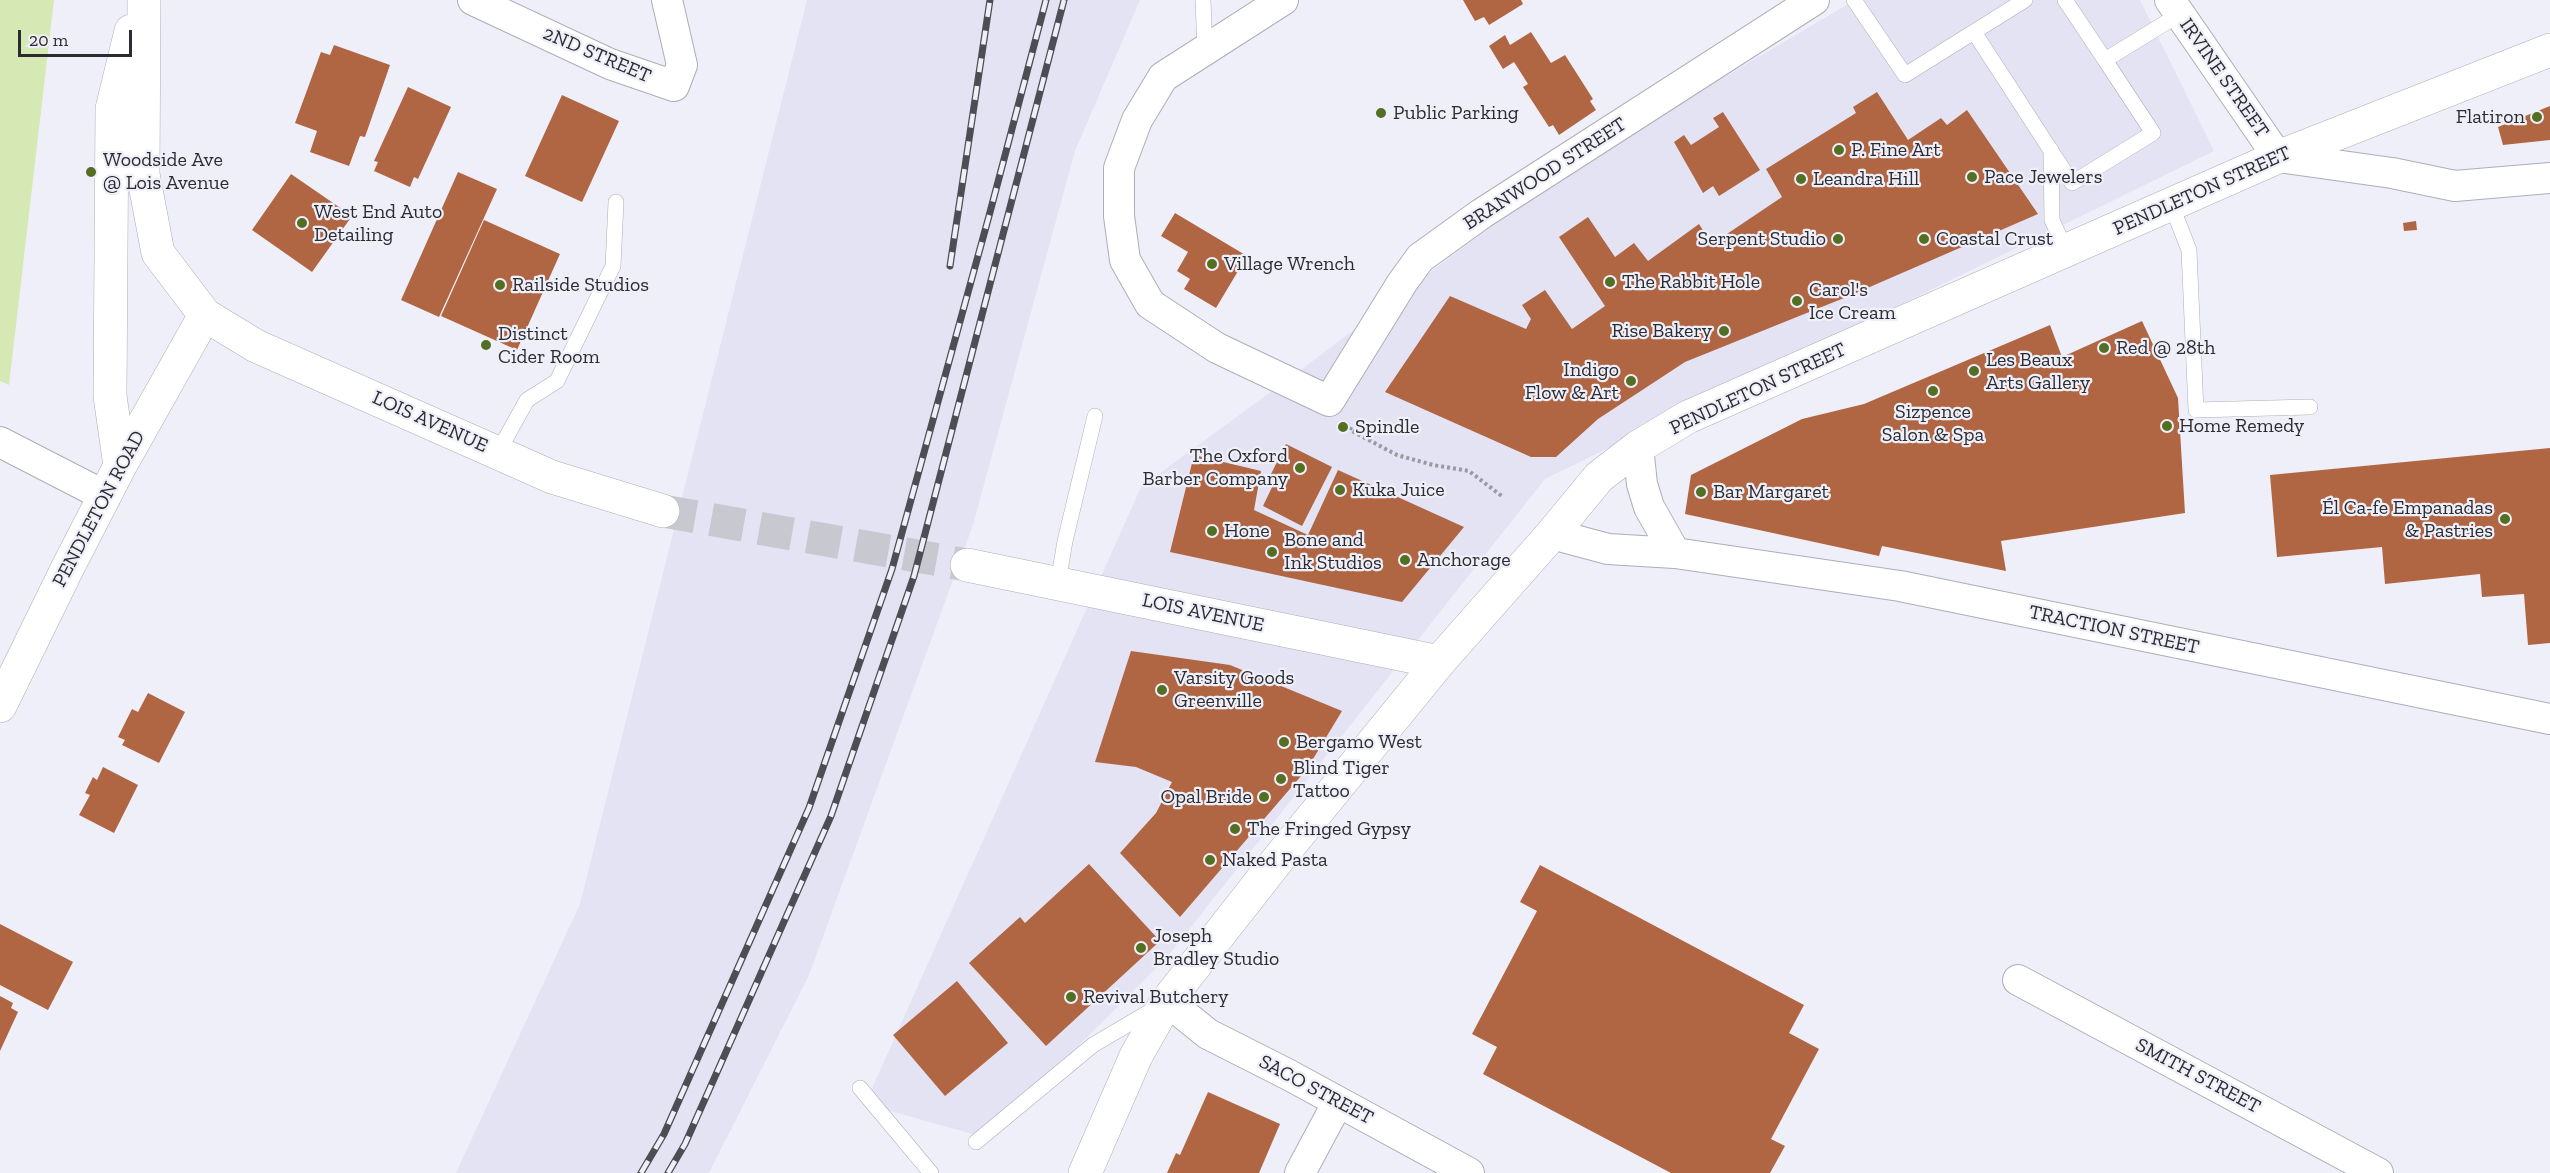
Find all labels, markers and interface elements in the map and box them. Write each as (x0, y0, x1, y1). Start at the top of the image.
street label: IRVINE STREET (2174, 14, 2274, 142)
scale bar (21, 18, 135, 56)
street label: 2ND STREET (539, 21, 655, 89)
text: 20 m (29, 29, 68, 51)
place label: Public Parking (1393, 101, 1519, 125)
place label: Flatiron (2456, 105, 2525, 129)
marker: Public Parking (1374, 106, 1388, 120)
marker: Flatiron (2530, 110, 2544, 124)
street label: BRANWOOD STREET (1459, 112, 1631, 236)
place label: P. Fine Art (1851, 138, 1941, 162)
street label: PENDLETON STREET (2110, 141, 2294, 241)
marker: P. Fine Art (1832, 143, 1846, 157)
place label: Woodside Ave @ Lois Avenue (103, 148, 229, 195)
marker: Woodside Ave @ Lois Avenue (84, 165, 98, 179)
place label: Pace Jewelers (1984, 165, 2102, 189)
place label: Leandra Hill (1813, 167, 1919, 191)
marker: Pace Jewelers (1965, 170, 1979, 184)
marker: Leandra Hill (1794, 172, 1808, 186)
place label: West End Auto Detailing (314, 200, 442, 247)
marker: West End Auto Detailing (295, 216, 309, 230)
place label: Serpent Studio (1698, 227, 1826, 251)
place label: Coastal Crust (1936, 227, 2053, 251)
marker: Serpent Studio (1831, 232, 1845, 246)
marker: Coastal Crust (1917, 232, 1931, 246)
place label: Village Wrench (1224, 252, 1355, 276)
marker: Village Wrench (1205, 257, 1219, 271)
place label: The Rabbit Hole (1622, 270, 1760, 294)
place label: Railside Studios (512, 273, 649, 297)
marker: The Rabbit Hole (1603, 275, 1617, 289)
marker: Railside Studios (493, 278, 507, 292)
place label: Carol's Ice Cream (1809, 278, 1896, 325)
marker: Carol's Ice Cream (1790, 294, 1804, 308)
place label: Rise Bakery (1612, 319, 1712, 343)
place label: Distinct Cider Room (498, 322, 600, 369)
marker: Rise Bakery (1717, 324, 1731, 338)
place label: Red @ 28th (2116, 336, 2215, 360)
marker: Distinct Cider Room (479, 338, 493, 352)
street label: PENDLETON STREET (1666, 338, 1850, 440)
marker: Red @ 28th (2097, 341, 2111, 355)
place label: Les Beaux Arts Gallery (1986, 348, 2090, 395)
place label: Indigo Flow & Art (1525, 358, 1619, 405)
marker: Les Beaux Arts Gallery (1967, 364, 1981, 378)
marker: Indigo Flow & Art (1624, 374, 1638, 388)
marker: Sizpence Salon & Spa (1926, 384, 1940, 398)
street label: LOIS AVENUE (368, 386, 492, 458)
place label: Sizpence Salon & Spa (1882, 400, 1984, 447)
place label: Home Remedy (2179, 414, 2304, 438)
place label: Spindle (1355, 415, 1419, 439)
marker: Home Remedy (2160, 419, 2174, 433)
marker: Spindle (1336, 420, 1350, 434)
street label: PENDLETON ROAD (48, 427, 150, 591)
place label: The Oxford Barber Company (1143, 444, 1288, 491)
marker: The Oxford Barber Company (1293, 461, 1307, 475)
place label: Kuka Juice (1352, 478, 1445, 502)
place label: Bar Margaret (1713, 480, 1829, 504)
marker: Kuka Juice (1333, 483, 1347, 497)
marker: Bar Margaret (1694, 485, 1708, 499)
place label: Él Ca-fe Empanadas & Pastries (2322, 496, 2493, 543)
marker: Él Ca-fe Empanadas & Pastries (2498, 512, 2512, 526)
place label: Hone (1224, 519, 1270, 543)
marker: Hone (1205, 524, 1219, 538)
place label: Bone and Ink Studios (1284, 528, 1382, 575)
marker: Bone and Ink Studios (1265, 545, 1279, 559)
place label: Anchorage (1417, 548, 1511, 572)
marker: Anchorage (1398, 553, 1412, 567)
street label: LOIS AVENUE (1140, 588, 1266, 638)
street label: TRACTION STREET (2027, 600, 2201, 660)
place label: Varsity Goods Greenville (1174, 666, 1294, 713)
marker: Varsity Goods Greenville (1155, 683, 1169, 697)
place label: Bergamo West (1296, 730, 1422, 754)
marker: Bergamo West (1277, 735, 1291, 749)
place label: Blind Tiger Tattoo (1293, 756, 1390, 803)
marker: Blind Tiger Tattoo (1274, 772, 1288, 786)
place label: Opal Bride (1160, 785, 1252, 809)
marker: Opal Bride (1257, 790, 1271, 804)
place label: The Fringed Gypsy (1247, 817, 1411, 841)
marker: The Fringed Gypsy (1228, 822, 1242, 836)
place label: Naked Pasta (1222, 848, 1328, 872)
marker: Naked Pasta (1203, 853, 1217, 867)
place label: Joseph Bradley Studio (1153, 924, 1279, 971)
marker: Joseph Bradley Studio (1134, 941, 1148, 955)
place label: Revival Butchery (1083, 985, 1229, 1009)
marker: Revival Butchery (1064, 990, 1078, 1004)
street label: SMITH STREET (2131, 1033, 2265, 1119)
street label: SACO STREET (1255, 1050, 1377, 1130)

